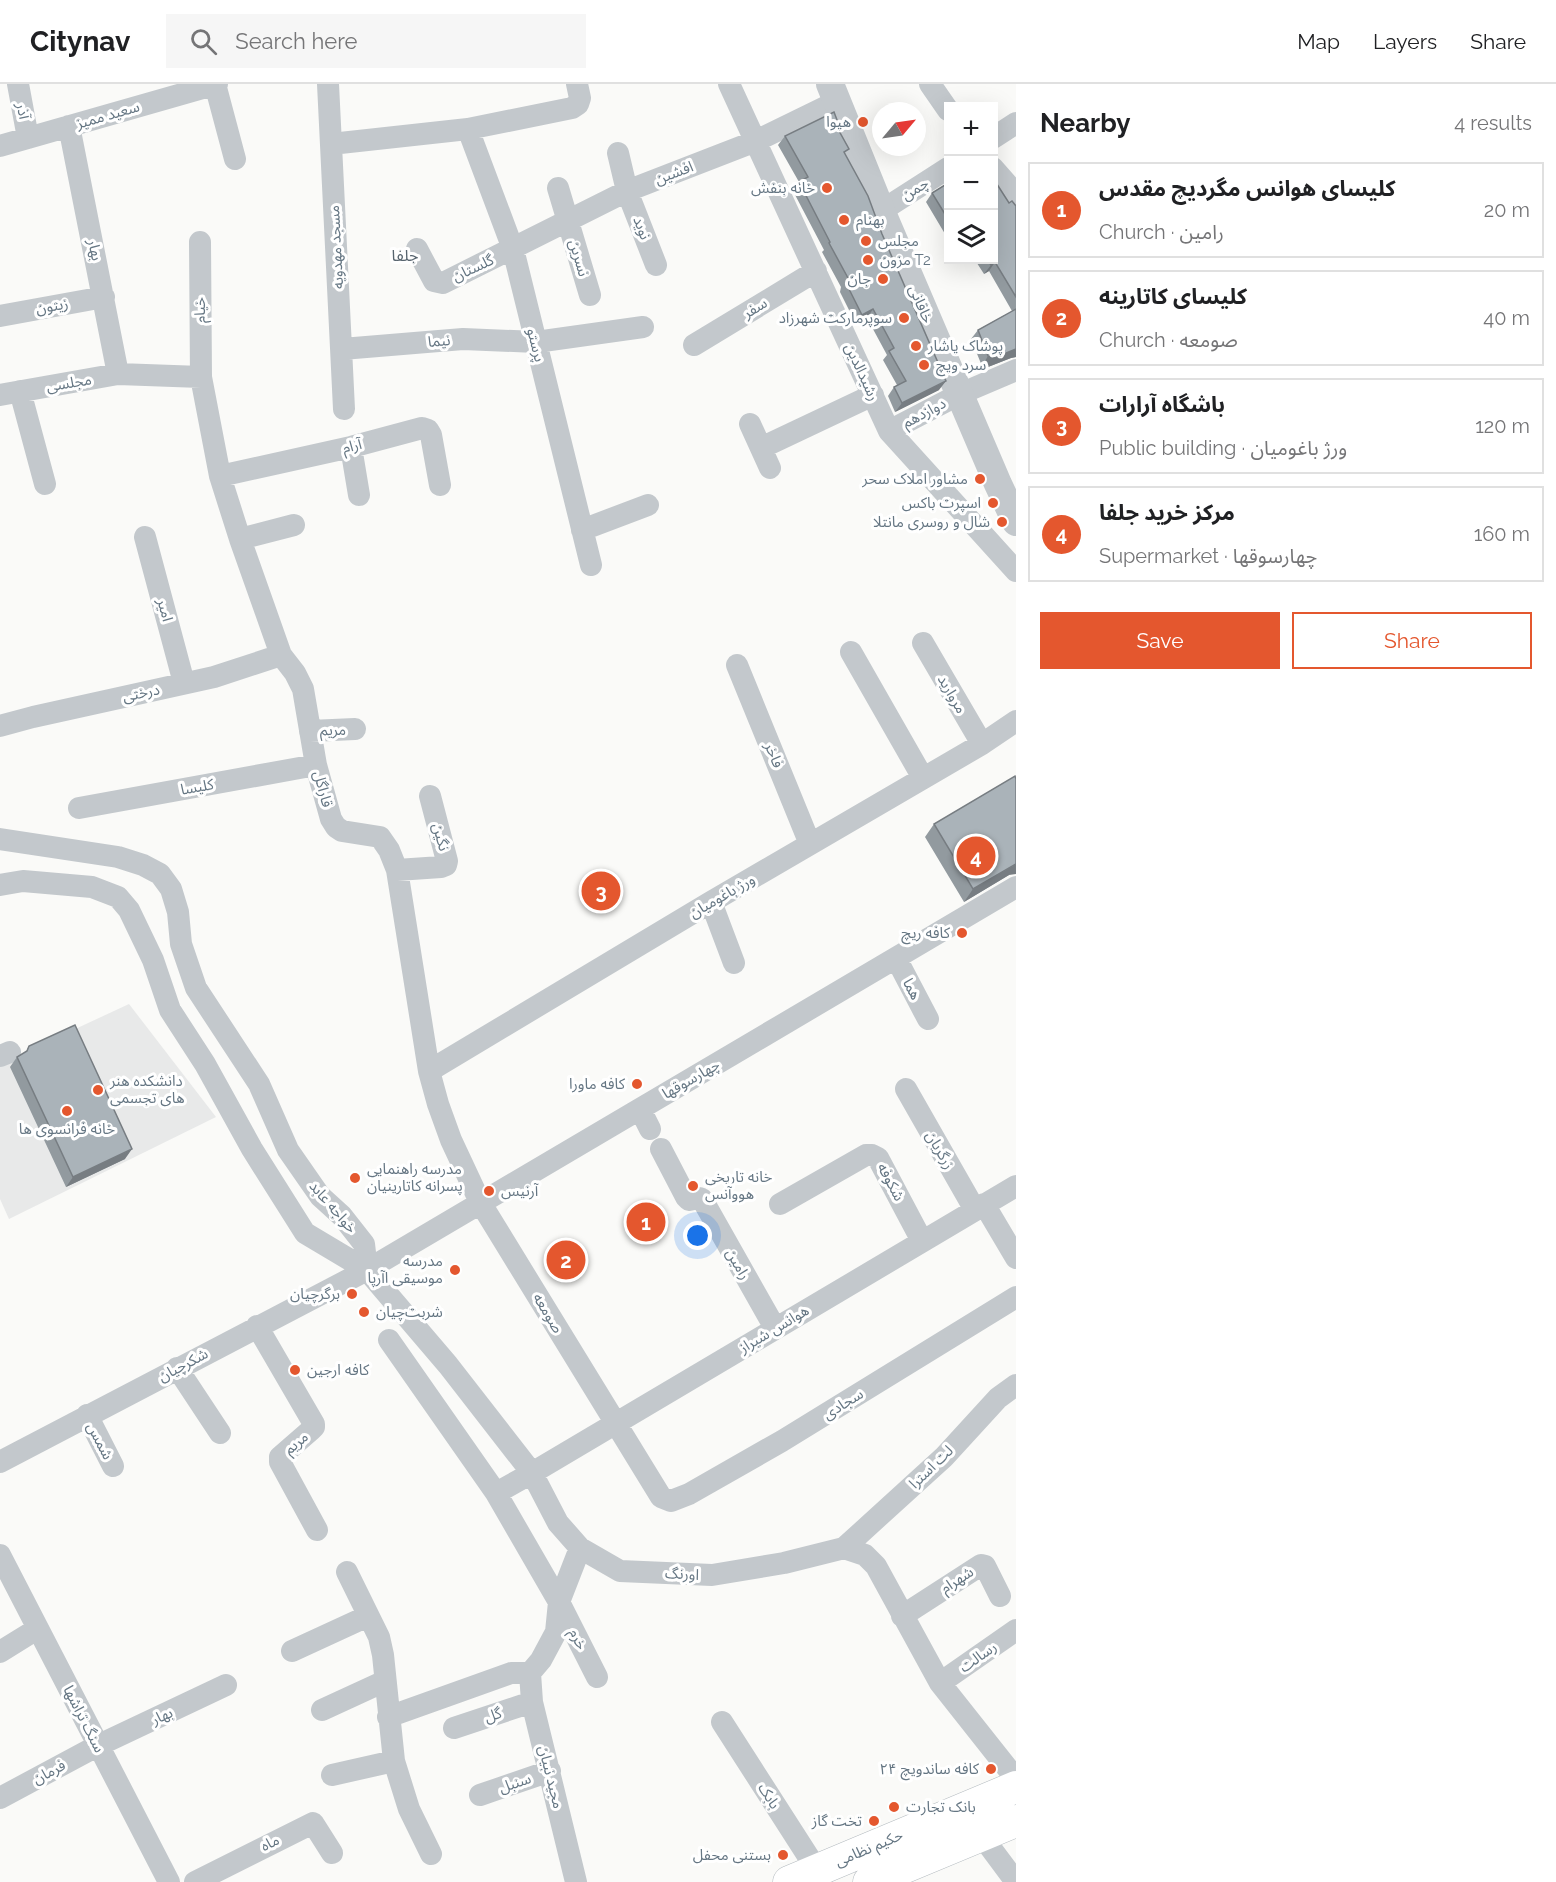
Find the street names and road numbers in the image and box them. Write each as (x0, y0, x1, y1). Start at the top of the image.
street label: سعید ممیز (73, 97, 142, 133)
street label: آذر (12, 100, 33, 121)
street label: افشین (652, 158, 696, 188)
street label: چمن (898, 174, 933, 205)
street label: مسجد مهدویه (325, 205, 347, 289)
street label: نوید (629, 214, 655, 242)
street label: بهار (84, 237, 106, 262)
street label: نسرین (565, 237, 593, 279)
street label: گلستان (449, 250, 497, 285)
street label: خاقانی (905, 282, 937, 326)
street label: زیتون (34, 294, 70, 318)
street label: سفر (739, 294, 771, 323)
street label: خیام (191, 297, 211, 323)
street label: پرستو (522, 326, 549, 364)
street label: نیما (427, 331, 451, 351)
street label: رشیدالدین (841, 340, 883, 404)
street label: مجلسی (45, 371, 93, 395)
street label: دوازدهم (899, 394, 950, 434)
street label: آرام (340, 435, 365, 459)
street label: امیر (153, 596, 177, 623)
street label: مروارید (934, 671, 970, 717)
street label: درختی (121, 680, 161, 706)
street label: مریم (320, 721, 346, 741)
street label: فاخر (760, 739, 787, 771)
street label: قاراگل (310, 769, 337, 809)
street label: کلیسا (179, 775, 216, 799)
street label: نگین (429, 821, 453, 853)
street label: ورژ باغومیان (686, 870, 758, 922)
street label: هما (899, 975, 925, 1003)
street label: چهارسوقها (659, 1055, 724, 1104)
street label: زرگریان (922, 1128, 958, 1172)
street label: شکوفه (874, 1160, 909, 1204)
street label: خواجه عابد (305, 1177, 361, 1237)
street label: رامین (722, 1245, 754, 1283)
street label: صومعه (529, 1290, 567, 1336)
street label: هوانس شیراز (735, 1301, 812, 1357)
street label: شکرچیان (155, 1344, 212, 1386)
street label: سجادی (819, 1385, 867, 1423)
street label: شمس (83, 1419, 117, 1463)
street label: مریم (280, 1428, 313, 1460)
street label: لت استرا (905, 1442, 957, 1492)
street label: شهرام (937, 1563, 978, 1599)
street label: اورنگ (665, 1564, 699, 1584)
street label: خرم (563, 1625, 591, 1654)
street label: رسالت (956, 1638, 1000, 1676)
street label: سنگ تراشها (59, 1683, 109, 1756)
street label: بهار (148, 1703, 176, 1729)
street label: گل (482, 1704, 505, 1726)
street label: مجید نبیان (534, 1744, 568, 1810)
street label: فرمان (30, 1756, 69, 1788)
street label: سنبل (496, 1769, 534, 1797)
street label: بابک (754, 1780, 784, 1812)
street label: حکیم نظامی (832, 1826, 907, 1872)
street label: ماه (258, 1831, 282, 1855)

